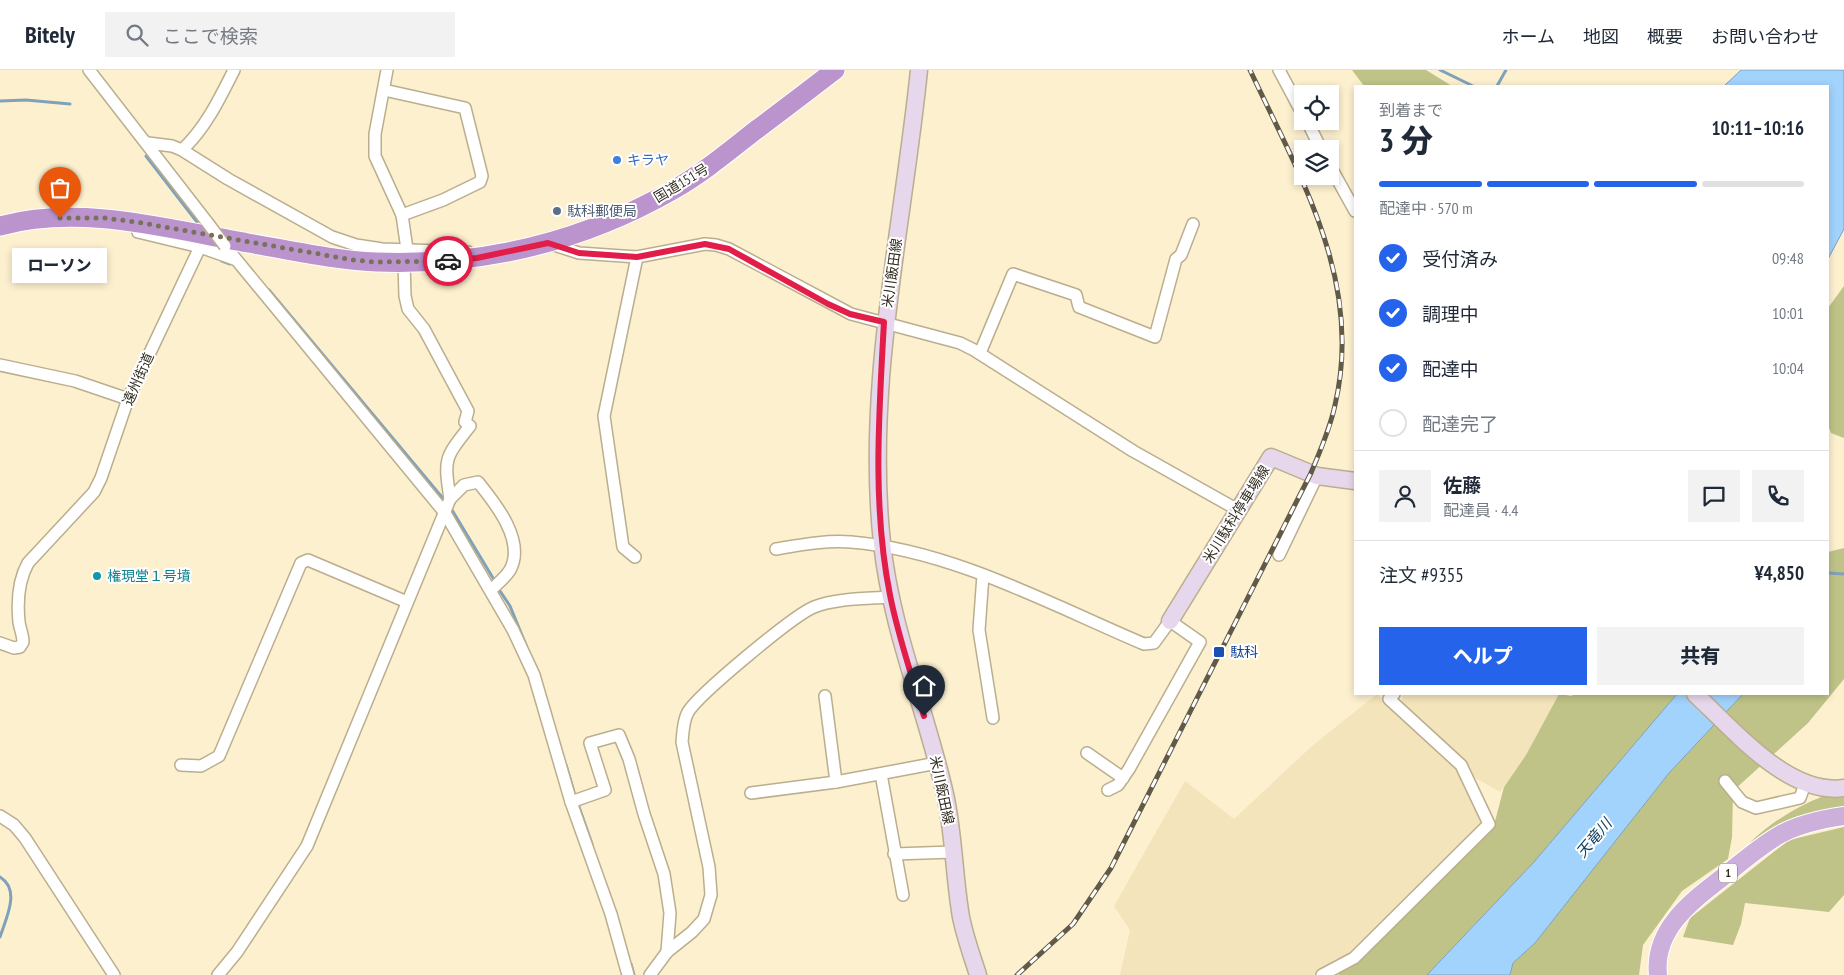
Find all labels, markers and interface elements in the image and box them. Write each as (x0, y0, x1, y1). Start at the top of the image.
search box (105, 12, 455, 57)
text: Bitely (25, 19, 75, 50)
icon: search (123, 21, 151, 49)
text: ここで検索 (163, 24, 258, 48)
text: ホーム (1502, 25, 1555, 48)
text: 地図 (1583, 25, 1619, 48)
text: 概要 (1647, 25, 1683, 48)
text: お問い合わせ (1711, 25, 1819, 48)
map controls (1294, 85, 1339, 185)
button: locate (1294, 85, 1339, 130)
text: 到着まで (1379, 100, 1443, 120)
text: 10:11–10:16 (1711, 116, 1804, 140)
text: 3 分 (1379, 119, 1433, 161)
button: layers (1294, 140, 1339, 185)
place label: キラヤ (627, 151, 669, 169)
marker: キラヤ (611, 154, 623, 166)
street label: 国道151号 (650, 160, 712, 206)
pin (39, 167, 81, 218)
icon: bag (46, 174, 74, 202)
text: 配達中 · 570 m (1379, 198, 1473, 218)
place label: 駄科郵便局 (567, 202, 637, 220)
marker: 駄科郵便局 (551, 205, 563, 217)
courier (423, 236, 473, 286)
street label: 米川飯田線 (878, 237, 906, 309)
icon: check (1379, 244, 1407, 272)
icon: car (434, 247, 462, 275)
text: 受付済み (1422, 247, 1498, 271)
callout: ローソン (12, 248, 108, 283)
text: 09:48 (1772, 248, 1804, 268)
text: ローソン (27, 255, 92, 275)
icon: check (1379, 299, 1407, 327)
text: 調理中 (1422, 302, 1479, 326)
text: 10:01 (1772, 303, 1804, 323)
street label: 遠州街道 (118, 350, 158, 408)
icon: check (1379, 354, 1407, 382)
text: 配達中 (1422, 357, 1479, 381)
text: 10:04 (1772, 358, 1804, 378)
text: 配達完了 (1422, 412, 1498, 436)
street label: 米川駄科停車場線 (1199, 462, 1273, 566)
button: person (1379, 470, 1431, 522)
button: chat (1688, 470, 1740, 522)
button: phone (1752, 470, 1804, 522)
text: 佐藤 (1443, 473, 1481, 497)
text: 配達員 · 4.4 (1443, 500, 1518, 520)
text: ¥4,850 (1754, 561, 1804, 585)
text: 注文 #9355 (1379, 563, 1464, 587)
place label: 権現堂１号墳 (107, 567, 191, 585)
marker: 権現堂１号墳 (91, 570, 103, 582)
button: ヘルプ (1379, 627, 1587, 685)
button: 共有 (1597, 627, 1804, 685)
place label: 駄科 (1230, 643, 1258, 661)
marker: 駄科 (1212, 645, 1226, 659)
pin (903, 665, 945, 716)
icon: home (910, 672, 938, 700)
street label: 米川飯田線 (926, 754, 958, 826)
water label: 天竜川 (1572, 813, 1617, 861)
road number: 1 (1719, 864, 1737, 882)

